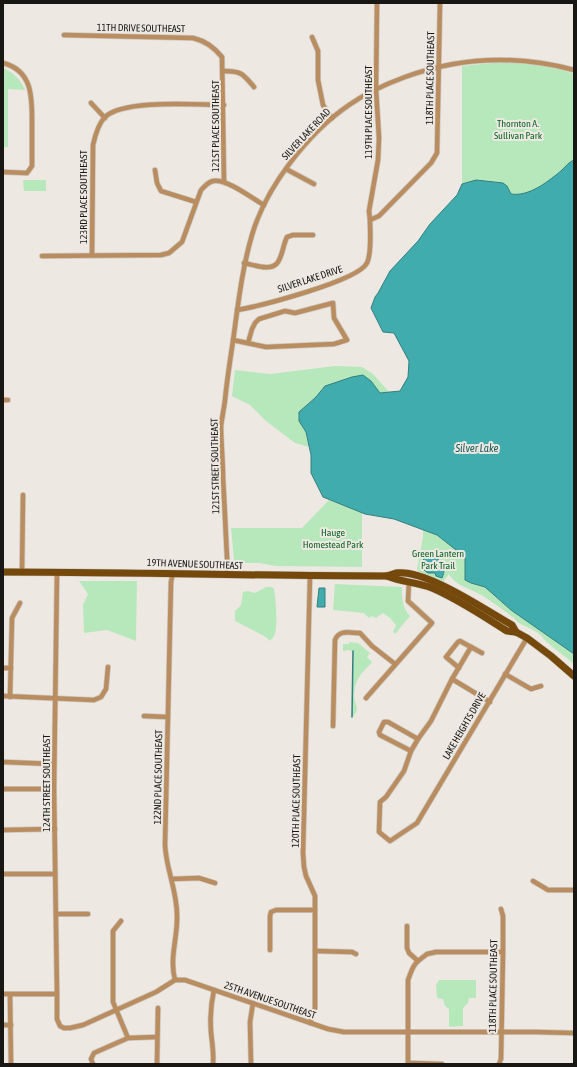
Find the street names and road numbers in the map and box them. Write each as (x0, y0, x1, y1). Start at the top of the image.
street label: 11TH DRIVE SOUTHEAST (97, 22, 186, 34)
street label: 118TH PLACE SOUTHEAST (424, 31, 436, 125)
street label: 119TH PLACE SOUTHEAST (363, 65, 374, 159)
street label: 121ST PLACE SOUTHEAST (210, 80, 221, 172)
street label: SILVER LAKE ROAD (279, 106, 333, 162)
street label: 123RD PLACE SOUTHEAST (78, 150, 89, 244)
street label: SILVER LAKE DRIVE (276, 263, 344, 295)
street label: 121ST STREET SOUTHEAST (209, 417, 221, 514)
street label: 19TH AVENUE SOUTHEAST (147, 557, 244, 571)
street label: LAKE HEIGHTS DRIVE (440, 690, 488, 761)
street label: 122ND PLACE SOUTHEAST (152, 729, 164, 824)
street label: 124TH STREET SOUTHEAST (41, 734, 52, 832)
street label: 120TH PLACE SOUTHEAST (290, 754, 302, 848)
street label: 118TH PLACE SOUTHEAST (487, 939, 499, 1033)
street label: 25TH AVENUE SOUTHEAST (223, 979, 318, 1021)

